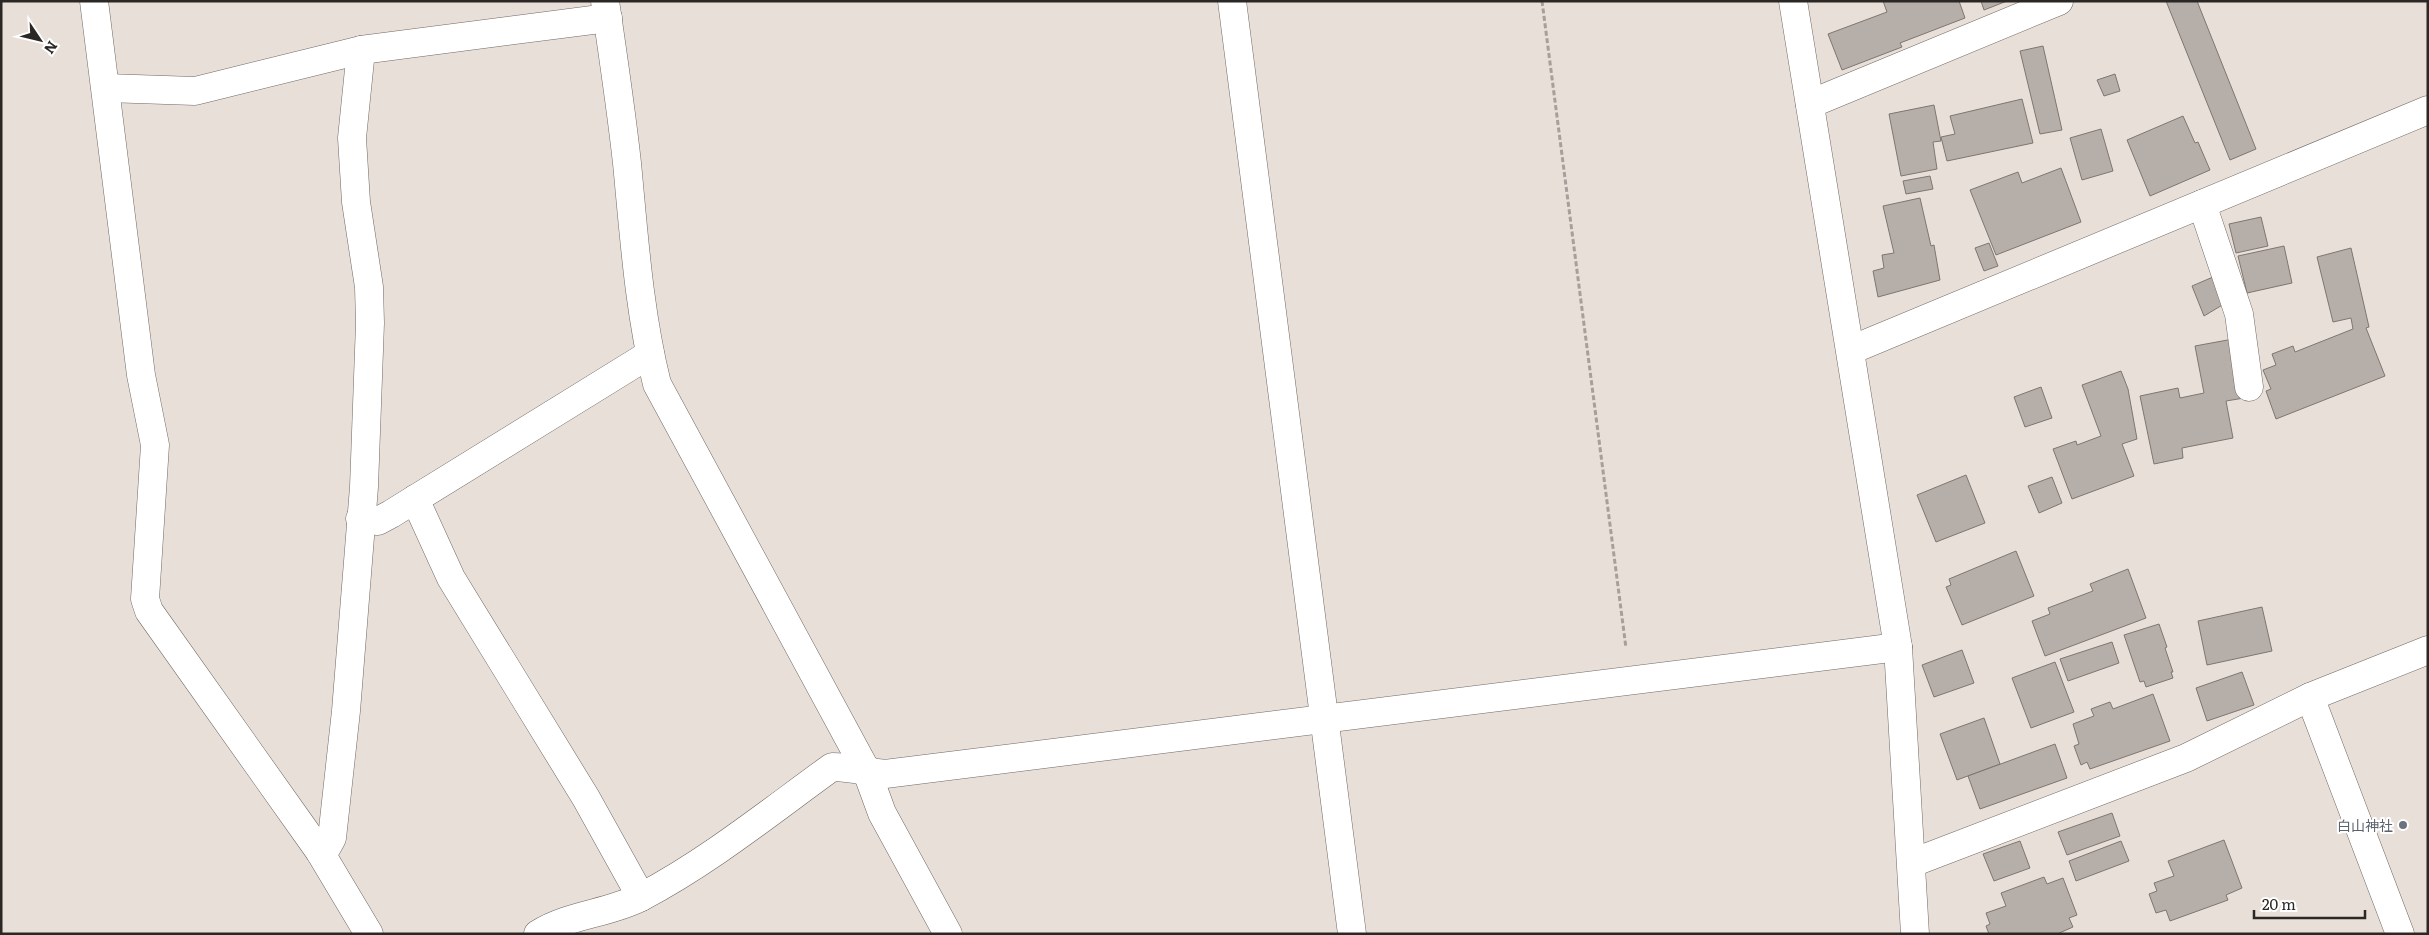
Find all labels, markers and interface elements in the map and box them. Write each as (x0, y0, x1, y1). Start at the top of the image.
north arrow (15, 15, 65, 65)
text: N (40, 37, 63, 59)
place label: 白山神社 (2337, 815, 2393, 835)
marker: 白山神社 (2397, 819, 2409, 831)
scale bar (2254, 888, 2365, 920)
text: 20 m (2262, 892, 2296, 915)

